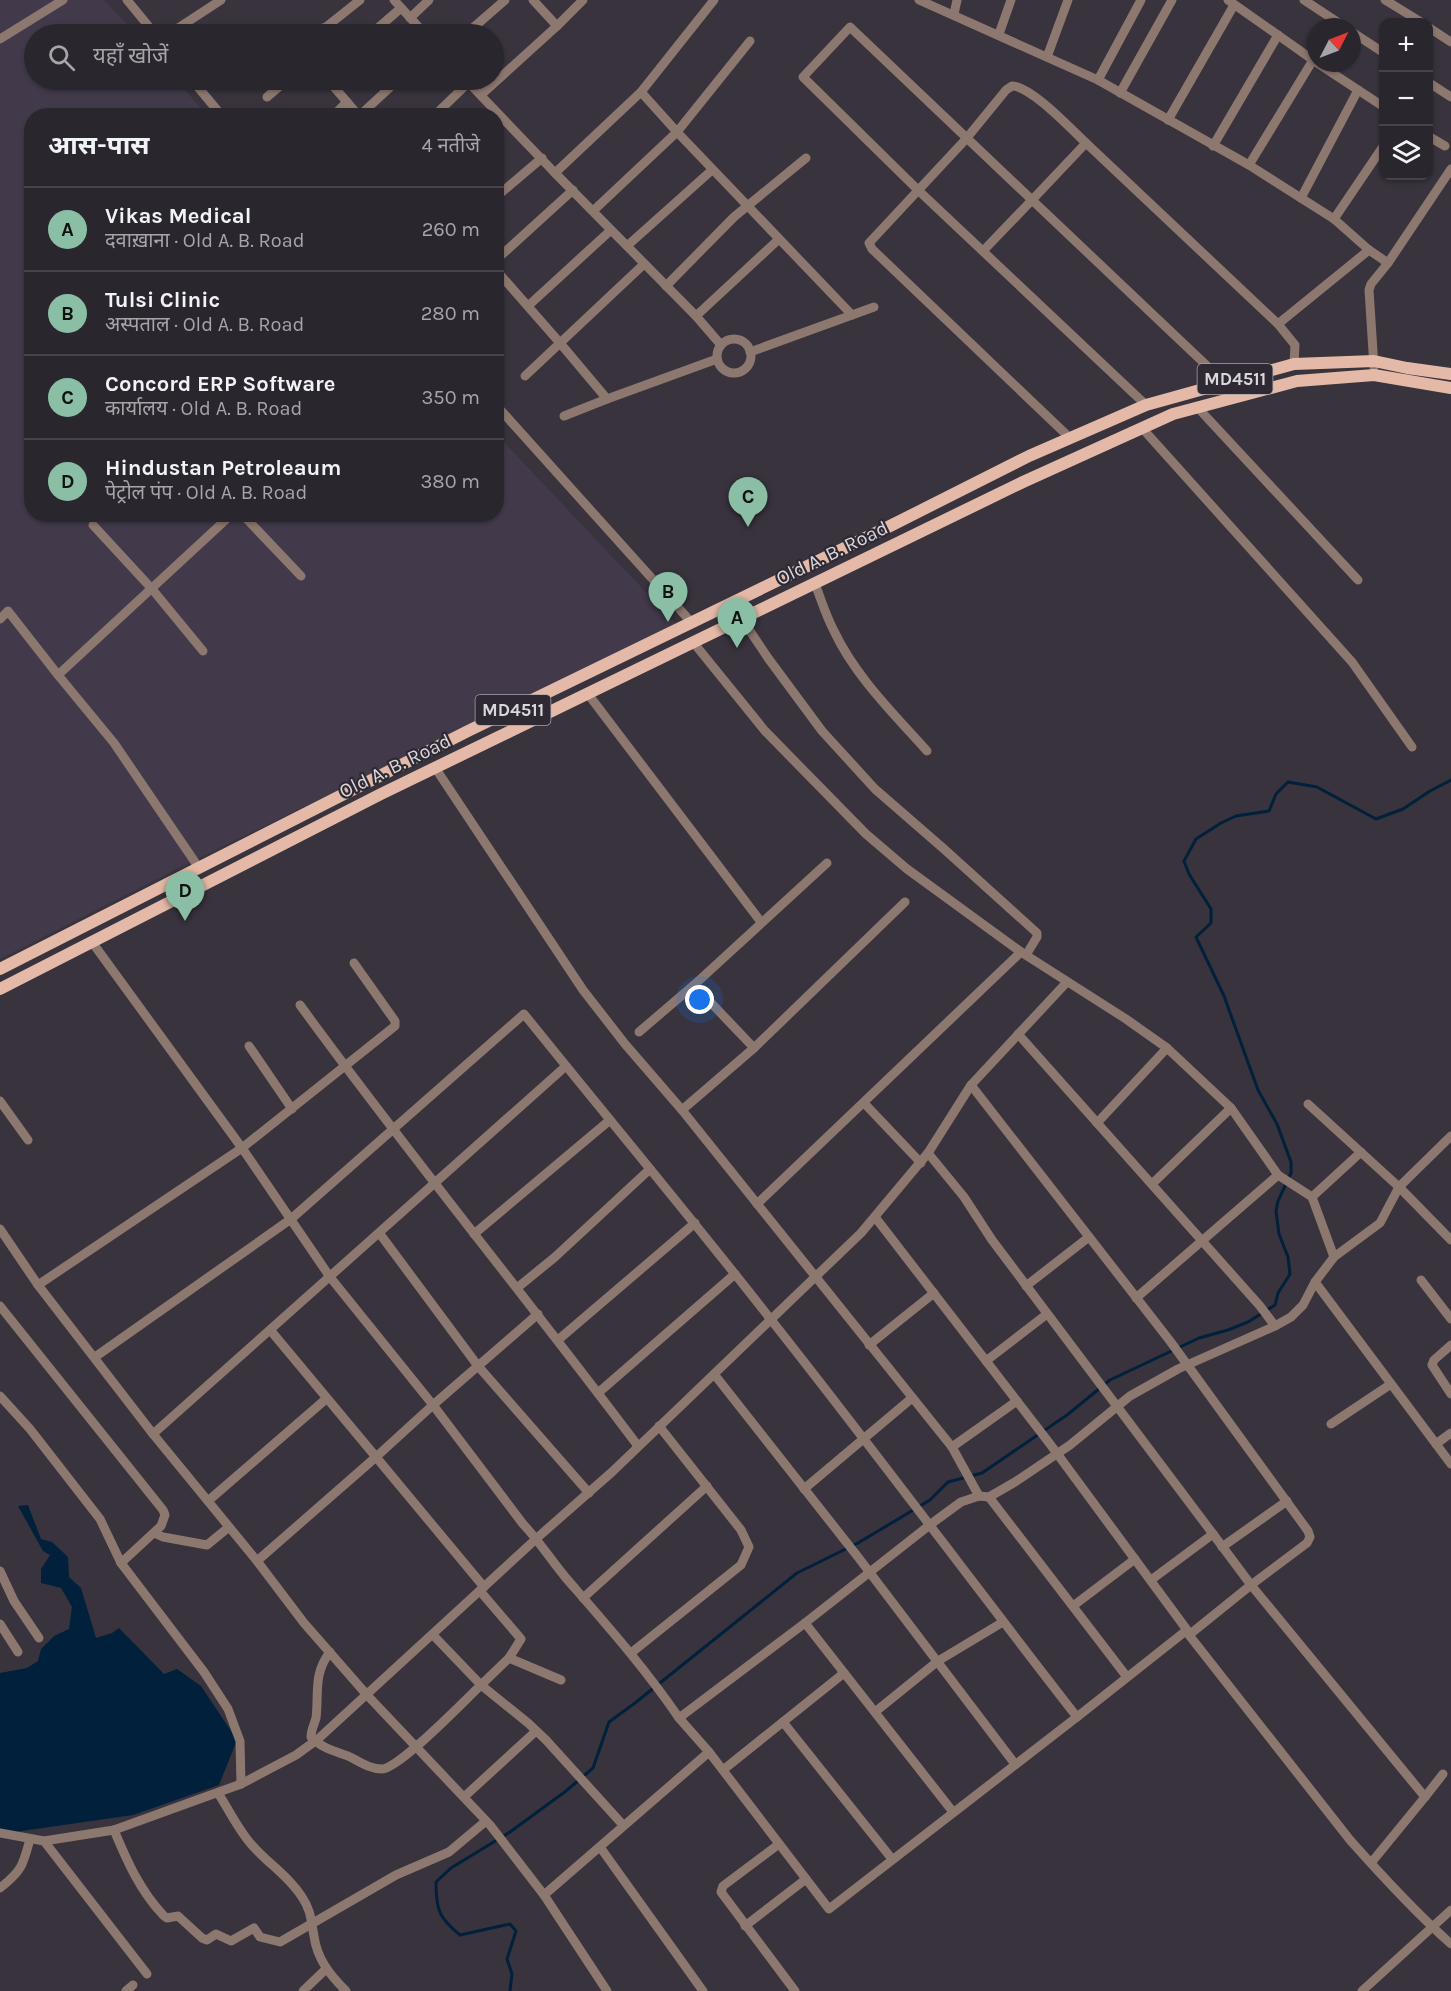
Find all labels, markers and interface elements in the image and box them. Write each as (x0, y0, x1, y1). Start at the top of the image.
north arrow (1307, 18, 1361, 72)
map controls (1379, 18, 1433, 180)
button: + (1379, 18, 1433, 72)
search box (24, 24, 504, 90)
icon: search (45, 41, 78, 74)
text: यहाँ खोजें (93, 43, 168, 69)
button: − (1379, 72, 1433, 126)
button: layers (1379, 126, 1433, 180)
text: आस-पास (48, 130, 150, 161)
text: 4 नतीजे (422, 134, 480, 157)
text: Vikas Medical (105, 203, 251, 229)
text: A (61, 218, 74, 241)
text: 260 m (422, 218, 480, 241)
text: दवाख़ाना · Old A. B. Road (105, 229, 305, 252)
text: Tulsi Clinic (105, 287, 220, 313)
text: B (61, 302, 74, 325)
text: 280 m (421, 302, 480, 325)
text: अस्पताल · Old A. B. Road (105, 313, 304, 336)
road number: MD4511 (1198, 364, 1272, 394)
text: Concord ERP Software (105, 371, 335, 397)
text: C (61, 386, 74, 409)
text: 350 m (422, 386, 480, 409)
text: कार्यालय · Old A. B. Road (105, 397, 302, 420)
text: Hindustan Petroleaum (105, 455, 341, 481)
text: D (61, 470, 74, 493)
text: 380 m (421, 470, 480, 493)
pin: C (728, 478, 768, 527)
text: पेट्रोल पंप · Old A. B. Road (105, 481, 307, 504)
street label: Old A. B. Road (772, 516, 892, 590)
pin: B (648, 572, 688, 622)
pin: A (718, 598, 756, 648)
road number: MD4511 (476, 695, 550, 725)
street label: Old A. B. Road (335, 729, 455, 803)
pin: D (166, 872, 204, 921)
your location (685, 985, 714, 1014)

